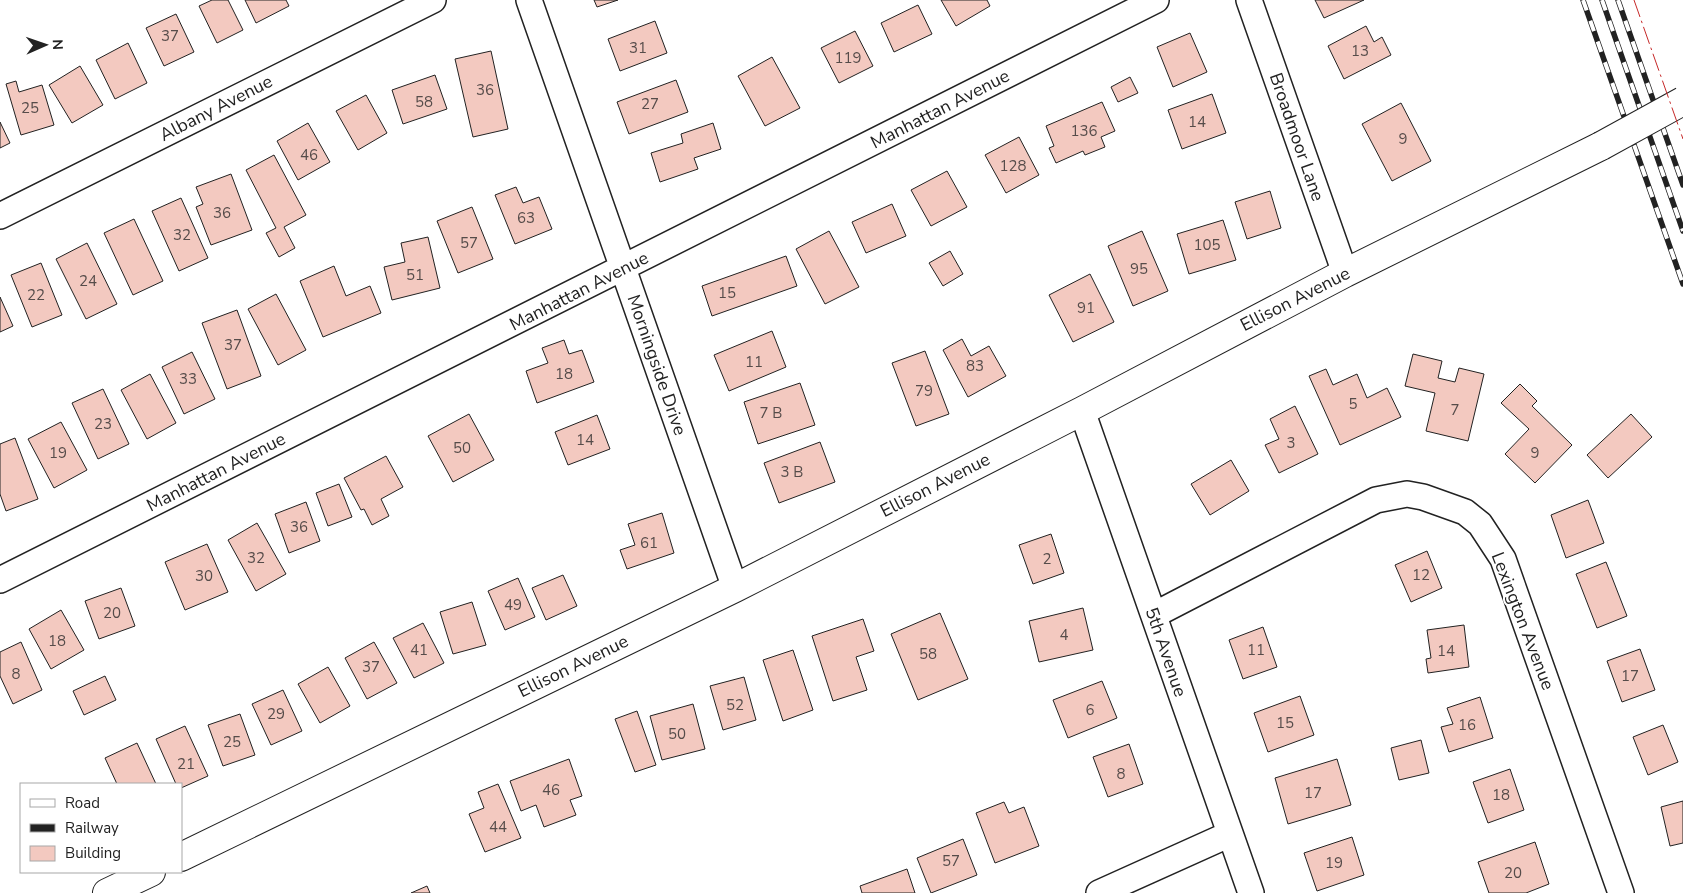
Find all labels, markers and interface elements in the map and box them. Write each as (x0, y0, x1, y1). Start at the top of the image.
north arrow (20, 20, 70, 70)
house number: 37 (161, 26, 179, 46)
house number: 31 (629, 38, 647, 58)
text: N (48, 39, 67, 50)
house number: 13 (1351, 41, 1369, 61)
house number: 119 (834, 48, 862, 68)
street label: Manhattan Avenue (866, 64, 1014, 154)
street label: Albany Avenue (155, 69, 277, 147)
street label: Broadmoor Lane (1264, 70, 1330, 204)
house number: 36 (476, 80, 494, 100)
house number: 58 (415, 92, 433, 112)
house number: 27 (641, 94, 659, 114)
house number: 25 (21, 98, 39, 118)
house number: 14 (1188, 112, 1206, 132)
house number: 136 (1070, 121, 1098, 141)
house number: 9 (1398, 129, 1408, 149)
house number: 46 (300, 145, 318, 165)
house number: 128 (999, 156, 1027, 176)
house number: 36 (213, 203, 231, 223)
house number: 63 (517, 208, 535, 228)
house number: 32 (173, 225, 191, 245)
house number: 57 (460, 233, 478, 253)
house number: 105 (1193, 235, 1221, 255)
street label: Manhattan Avenue (505, 246, 653, 336)
house number: 95 (1130, 259, 1148, 279)
street label: Ellison Avenue (1236, 261, 1354, 337)
house number: 51 (406, 265, 424, 285)
house number: 24 (79, 271, 97, 291)
house number: 15 (718, 283, 736, 303)
house number: 22 (27, 285, 45, 305)
street label: Morningside Drive (622, 291, 692, 439)
house number: 91 (1077, 298, 1095, 318)
house number: 37 (224, 335, 242, 355)
house number: 11 (745, 352, 763, 372)
house number: 83 (966, 356, 984, 376)
house number: 18 (555, 364, 573, 384)
house number: 33 (179, 369, 197, 389)
house number: 79 (915, 381, 933, 401)
house number: 5 (1348, 394, 1358, 414)
house number: 7 (1450, 400, 1460, 420)
house number: 7 B (760, 403, 783, 423)
house number: 23 (94, 414, 112, 434)
street label: Manhattan Avenue (142, 427, 290, 517)
house number: 14 (576, 430, 594, 450)
house number: 3 (1286, 433, 1296, 453)
house number: 50 (453, 438, 471, 458)
house number: 19 (49, 443, 67, 463)
house number: 9 (1530, 443, 1540, 463)
street label: Ellison Avenue (876, 447, 994, 523)
house number: 3 B (781, 462, 804, 482)
house number: 36 (290, 517, 308, 537)
house number: 61 (640, 533, 658, 553)
house number: 32 (247, 548, 265, 568)
house number: 2 (1042, 549, 1052, 569)
street label: Lexington Avenue (1486, 549, 1560, 693)
house number: 12 (1412, 565, 1430, 585)
house number: 30 (195, 566, 213, 586)
house number: 49 (504, 595, 522, 615)
house number: 20 (103, 603, 121, 623)
street label: 5th Avenue (1139, 604, 1193, 700)
house number: 4 (1059, 625, 1069, 645)
street label: Ellison Avenue (514, 629, 632, 703)
house number: 18 (48, 631, 66, 651)
house number: 41 (410, 640, 428, 660)
house number: 11 (1247, 640, 1265, 660)
house number: 14 (1437, 641, 1455, 661)
house number: 58 (919, 644, 937, 664)
house number: 37 (362, 657, 380, 677)
house number: 8 (11, 664, 21, 684)
house number: 17 (1621, 666, 1639, 686)
house number: 52 (726, 695, 744, 715)
house number: 6 (1085, 700, 1095, 720)
house number: 29 (267, 704, 285, 724)
house number: 15 (1276, 713, 1294, 733)
house number: 16 (1458, 715, 1476, 735)
house number: 50 (668, 724, 686, 744)
house number: 25 (223, 732, 241, 752)
house number: 21 (177, 754, 195, 774)
house number: 8 (1116, 764, 1126, 784)
house number: 46 (542, 780, 560, 800)
legend (20, 783, 182, 873)
house number: 17 (1304, 783, 1322, 803)
house number: 18 (1492, 785, 1510, 805)
text: Road (65, 793, 100, 813)
house number: 44 (489, 817, 507, 837)
text: Railway (65, 818, 119, 838)
text: Building (65, 843, 121, 863)
house number: 57 (942, 851, 960, 871)
house number: 19 (1325, 853, 1343, 873)
house number: 20 (1504, 863, 1522, 883)

